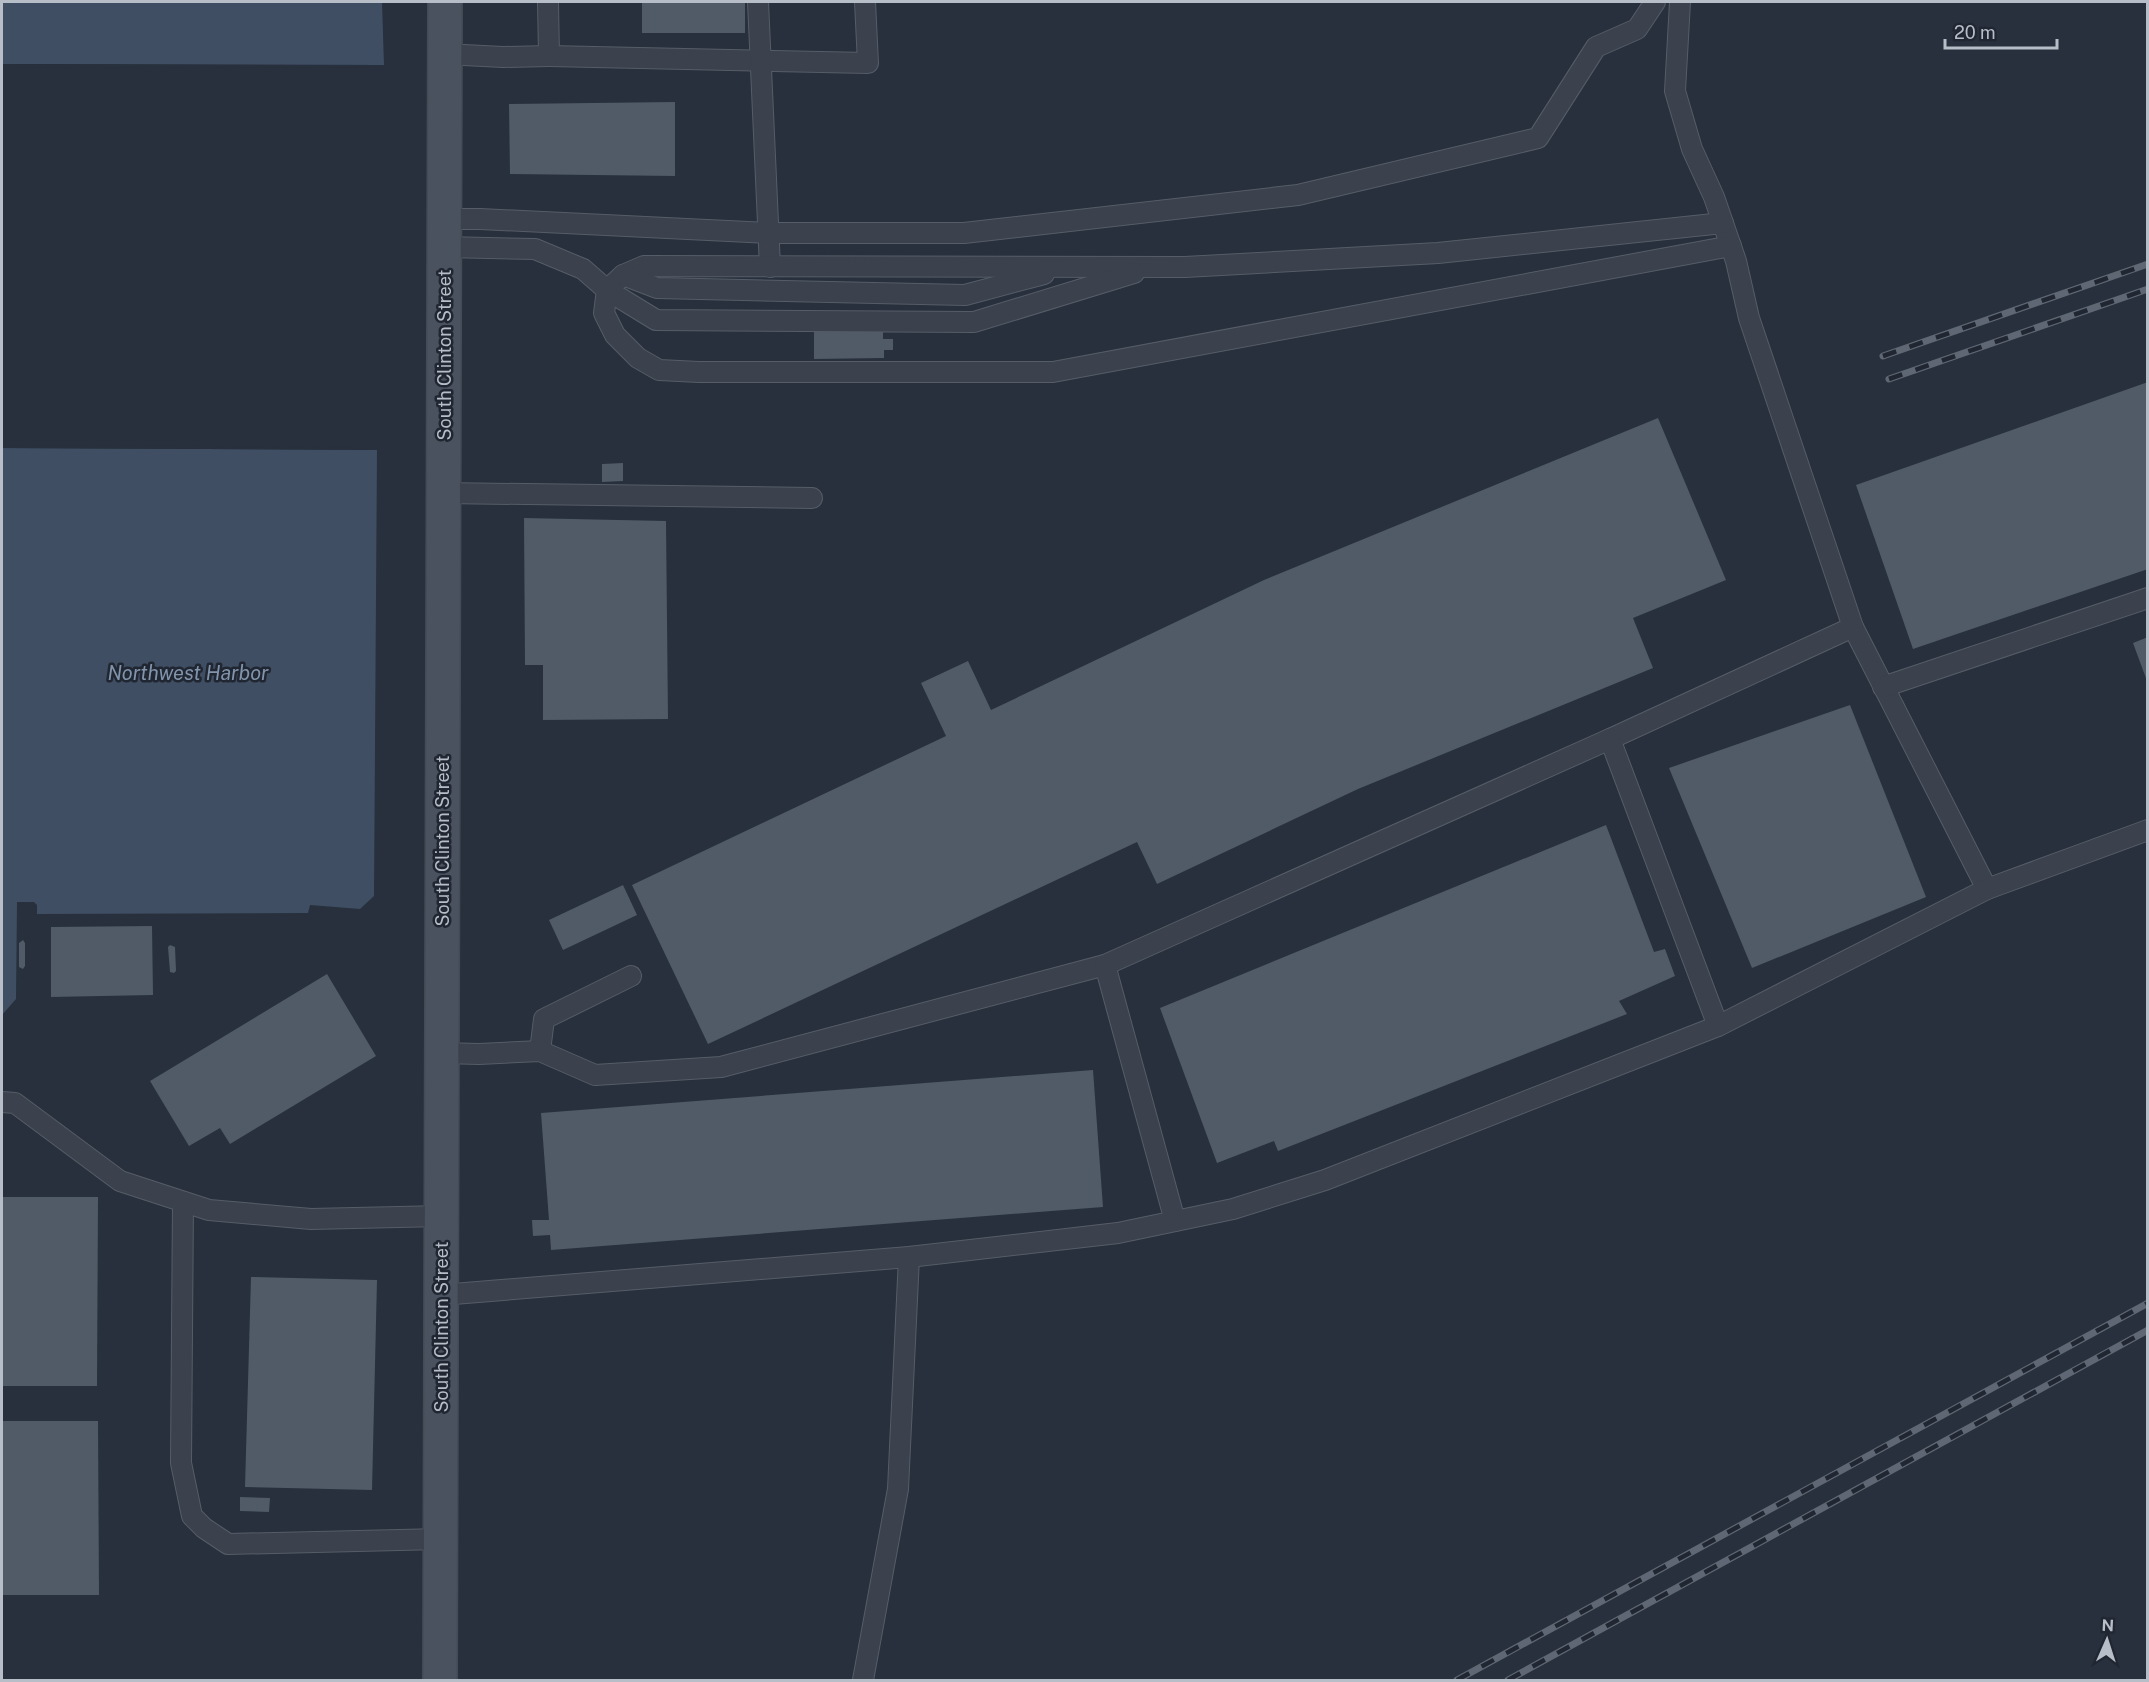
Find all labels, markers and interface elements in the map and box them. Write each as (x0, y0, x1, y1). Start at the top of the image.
scale bar (1945, 12, 2058, 50)
text: 20 m (1954, 22, 1996, 43)
street label: South Clinton Street (434, 269, 455, 441)
water label: Northwest Harbor (107, 661, 269, 685)
street label: South Clinton Street (432, 755, 453, 927)
street label: South Clinton Street (431, 1241, 452, 1413)
north arrow (2077, 1610, 2137, 1670)
text: N (2101, 1616, 2115, 1635)

